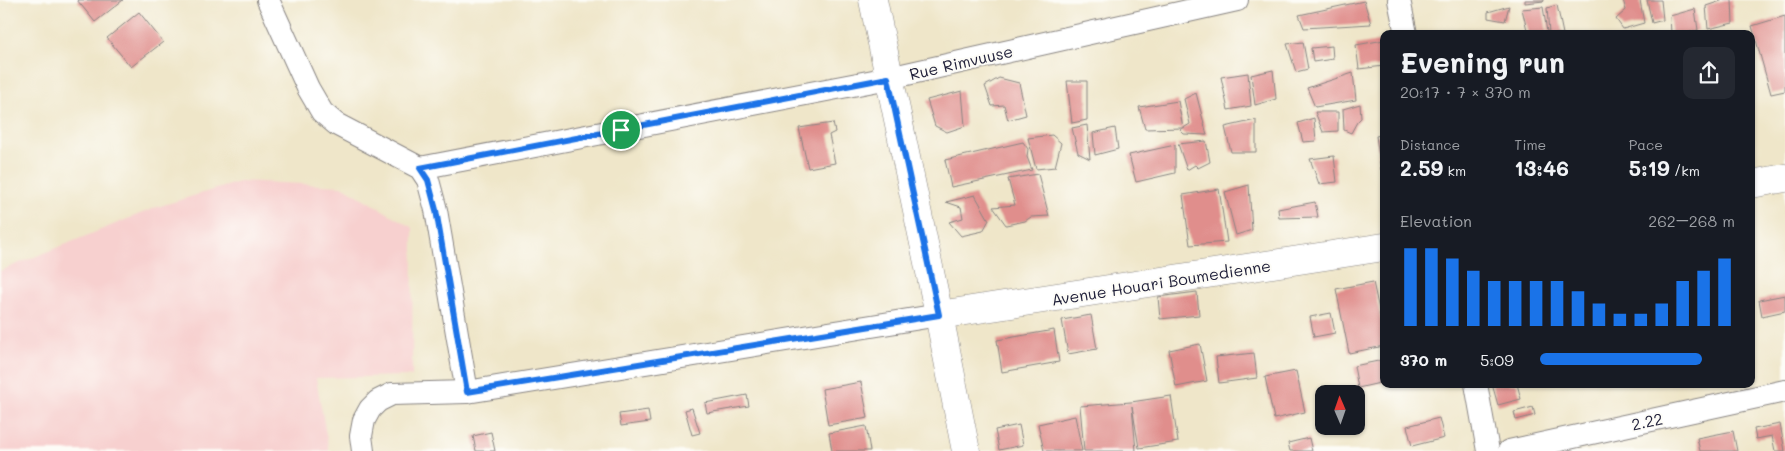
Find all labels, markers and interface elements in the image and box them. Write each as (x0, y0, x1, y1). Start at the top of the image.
street label: Rue Rimvuuse (907, 40, 1015, 84)
text: Evening run (1400, 44, 1565, 80)
button: share (1683, 47, 1735, 99)
text: 20:17 · 7 × 370 m (1400, 81, 1531, 102)
pin (600, 109, 642, 151)
icon: arrive (607, 116, 635, 144)
text: Distance (1400, 135, 1460, 154)
text: Time (1514, 135, 1546, 154)
text: Pace (1629, 135, 1663, 154)
text: 2.59 (1400, 154, 1443, 181)
text: 13:46 (1514, 154, 1569, 181)
text: 5:19 (1629, 154, 1670, 181)
text: km (1443, 161, 1466, 180)
text: /km (1670, 161, 1700, 180)
text: Elevation (1400, 210, 1472, 231)
text: 262–268 m (1648, 210, 1735, 231)
street label: Avenue Houari Boumedienne (1050, 254, 1272, 310)
text: 370 m (1400, 349, 1447, 370)
text: 5:09 (1480, 349, 1514, 370)
north arrow (1315, 385, 1365, 435)
map controls (1315, 385, 1365, 435)
street label: 2.22 (1629, 407, 1665, 435)

